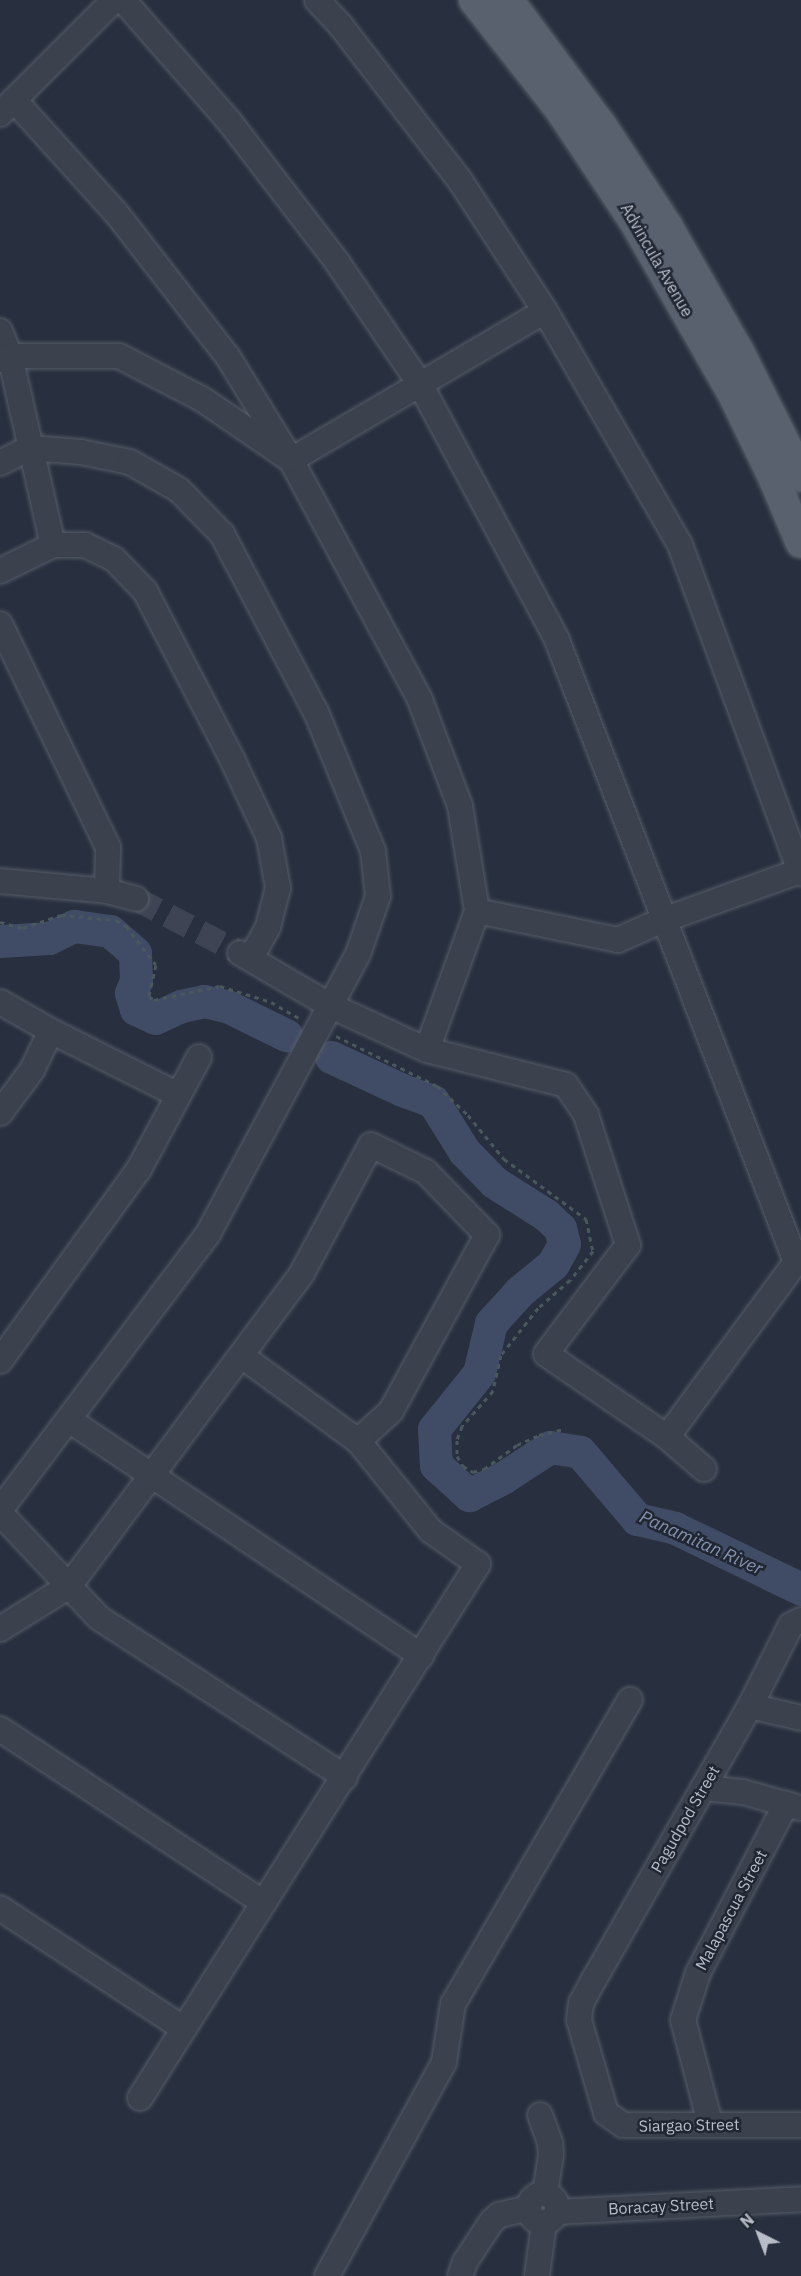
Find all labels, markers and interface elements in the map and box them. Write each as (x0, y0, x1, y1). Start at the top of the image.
street label: Advincula Avenue (617, 200, 697, 320)
water label: Panamitan River (636, 1506, 766, 1580)
street label: Pagudpod Street (647, 1762, 723, 1876)
street label: Malapascua Street (691, 1847, 771, 1973)
street label: Siargao Street (638, 2115, 740, 2135)
street label: Boracay Street (608, 2194, 714, 2218)
north arrow (729, 2204, 789, 2264)
text: N (736, 2209, 758, 2232)

